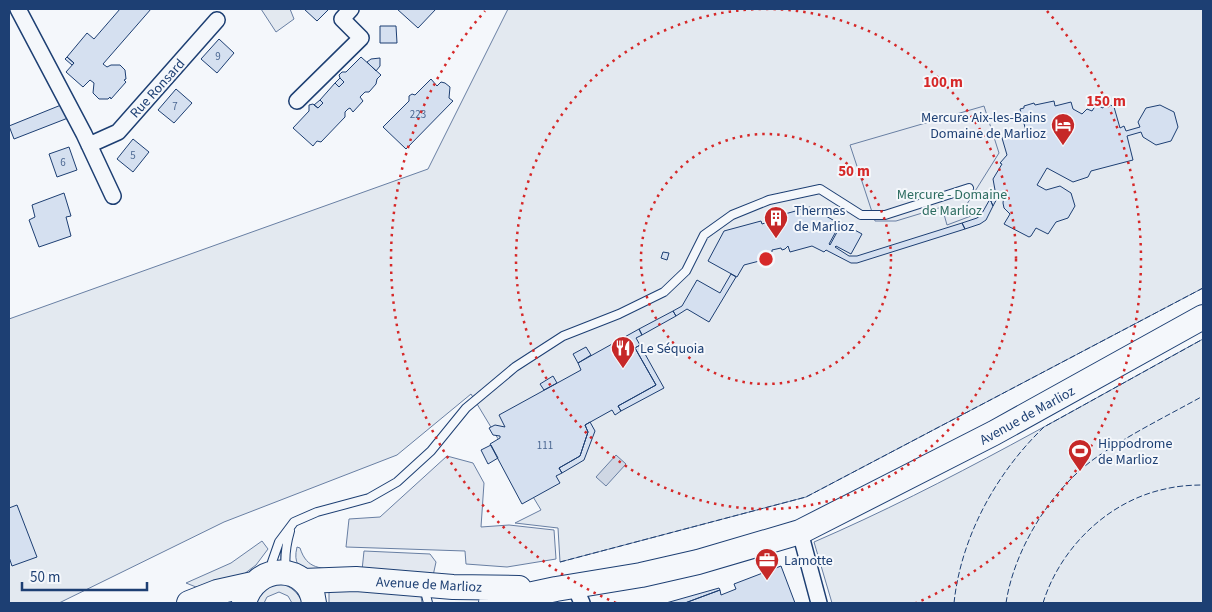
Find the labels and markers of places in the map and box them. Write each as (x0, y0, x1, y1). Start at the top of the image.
place label: Mercure Aix-les-Bains Domaine de Marlioz (921, 108, 1046, 144)
hotel icon: Mercure Aix-les-Bains Domaine de Marlioz (1050, 112, 1076, 146)
place label: Thermes de Marlioz (794, 201, 854, 237)
building icon: Thermes de Marlioz (763, 205, 789, 239)
centre of rings (757, 250, 775, 268)
restaurant icon: Le Séquoia (610, 335, 636, 369)
place label: Le Séquoia (640, 339, 704, 359)
place label: Hippodrome de Marlioz (1098, 434, 1172, 470)
sports icon: Hippodrome de Marlioz (1067, 438, 1093, 472)
office icon: Lamotte (754, 547, 780, 581)
place label: Lamotte (784, 551, 833, 571)

